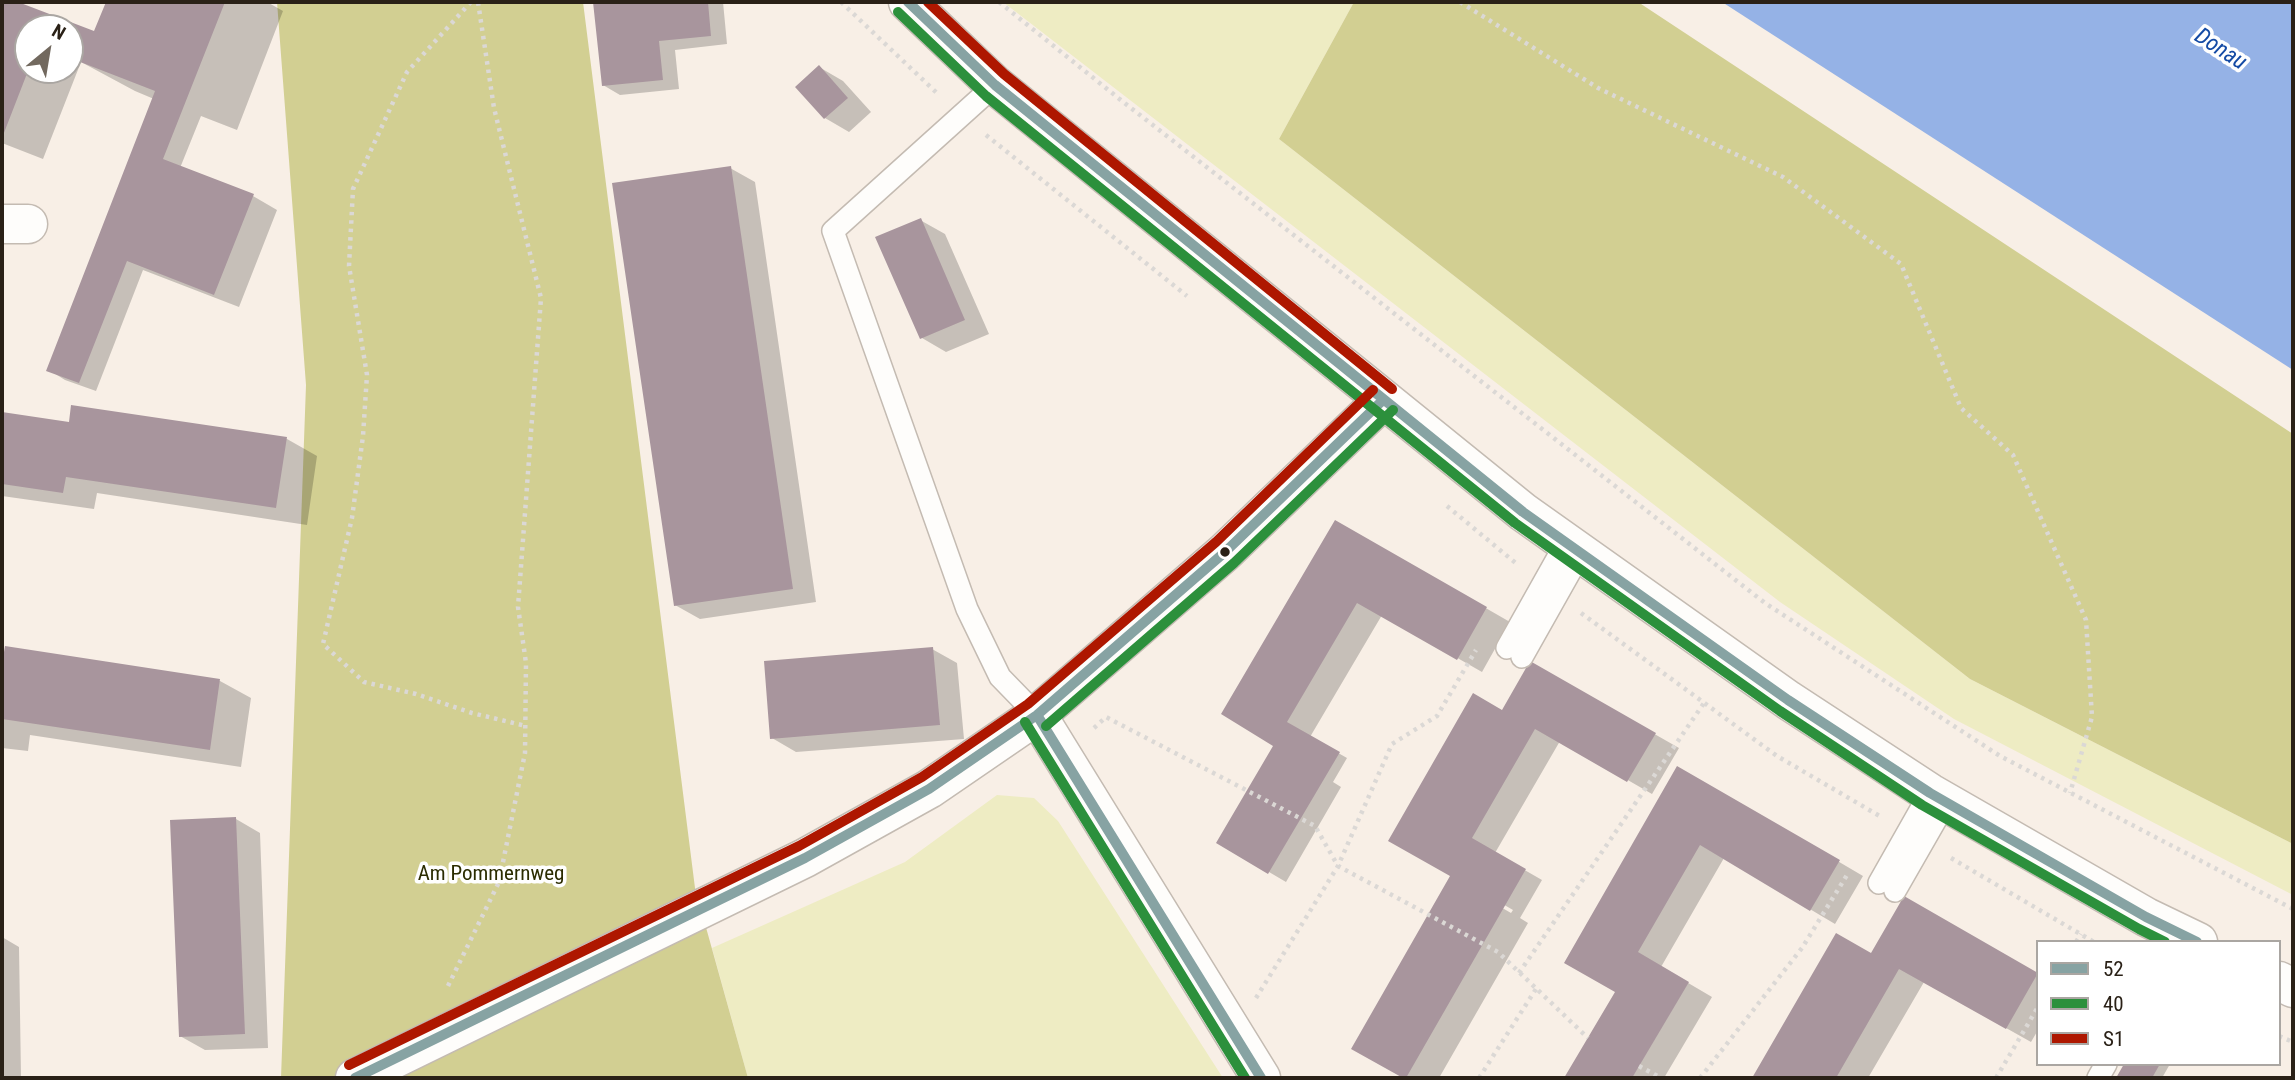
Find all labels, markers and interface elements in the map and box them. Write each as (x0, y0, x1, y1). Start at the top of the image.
north arrow (14, 14, 84, 84)
text: N (48, 19, 70, 45)
water label: Donau (2189, 23, 2251, 77)
unlabelled marker (1218, 545, 1232, 559)
park label: Am Pommernweg (418, 862, 564, 888)
legend (2036, 940, 2281, 1066)
text: 52 (2103, 957, 2124, 981)
text: 40 (2103, 992, 2124, 1016)
text: S1 (2103, 1027, 2124, 1051)

